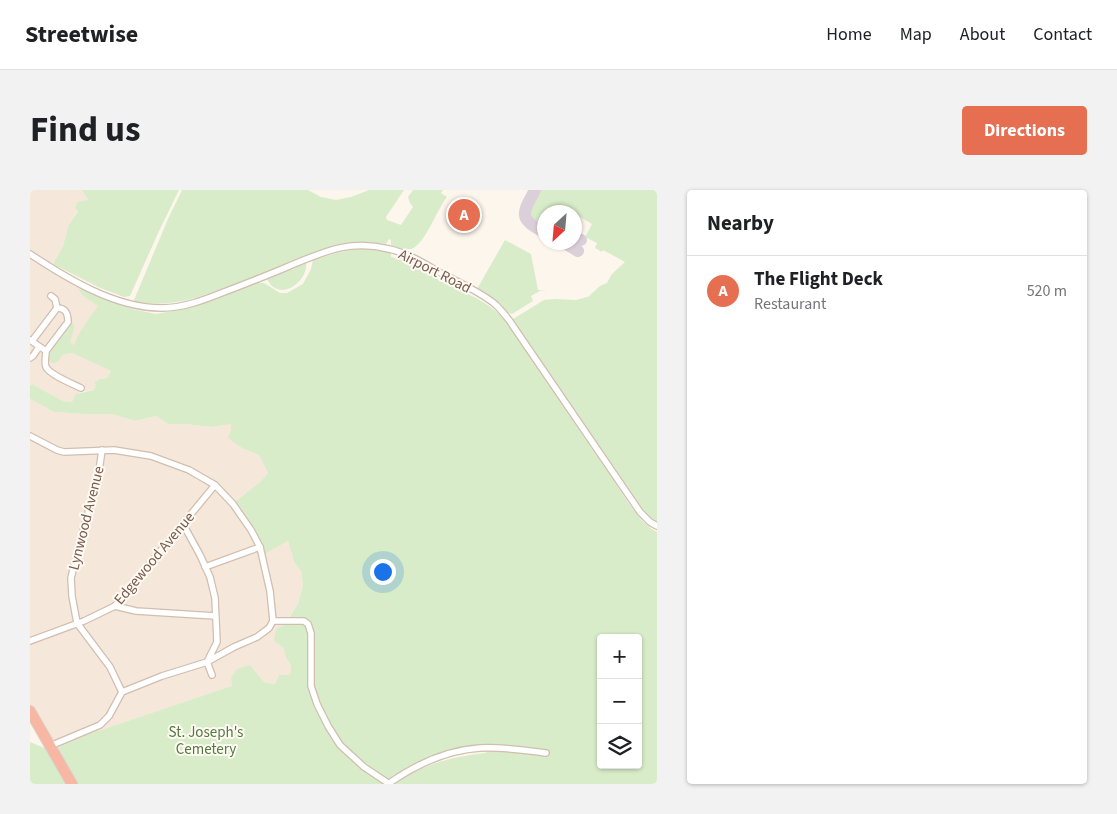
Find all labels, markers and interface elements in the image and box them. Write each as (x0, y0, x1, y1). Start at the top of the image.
text: Streetwise (25, 17, 138, 52)
text: Home (826, 22, 872, 47)
text: Map (900, 22, 932, 47)
text: About (960, 22, 1005, 47)
text: Contact (1033, 22, 1092, 47)
text: Find us (30, 105, 140, 155)
button: Directions (962, 106, 1087, 155)
pin: A (448, 196, 480, 234)
north arrow (537, 205, 582, 250)
text: Nearby (707, 208, 774, 238)
street label: Airport Road (395, 244, 475, 299)
text: The Flight Deck (754, 266, 883, 293)
text: A (718, 280, 728, 302)
text: 520 m (1027, 280, 1067, 302)
text: Restaurant (754, 293, 827, 315)
street label: Lynwood Avenue (63, 464, 110, 572)
street label: Edgewood Avenue (109, 507, 200, 609)
your location (370, 559, 396, 585)
map controls (597, 634, 642, 769)
button: + (597, 634, 642, 679)
button: − (597, 679, 642, 724)
park label: St. Joseph's Cemetery (169, 722, 243, 760)
button: layers (597, 724, 642, 769)

